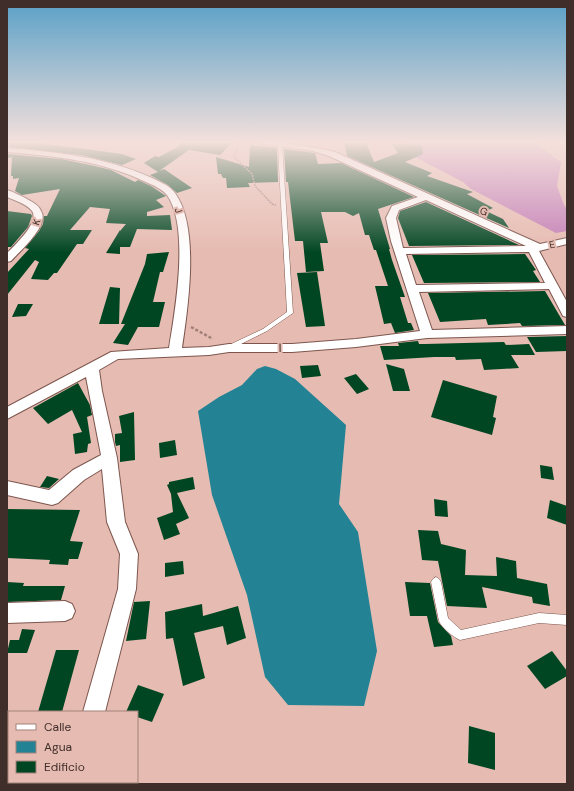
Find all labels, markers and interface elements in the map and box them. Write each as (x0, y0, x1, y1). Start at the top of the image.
street label: G (478, 204, 490, 219)
street label: J (172, 206, 185, 215)
street label: K (29, 217, 44, 227)
street label: E (548, 237, 557, 251)
street label: I (278, 340, 282, 356)
legend (8, 711, 138, 783)
text: Calle (44, 719, 71, 735)
text: Agua (44, 739, 72, 755)
text: Edificio (44, 759, 85, 775)

